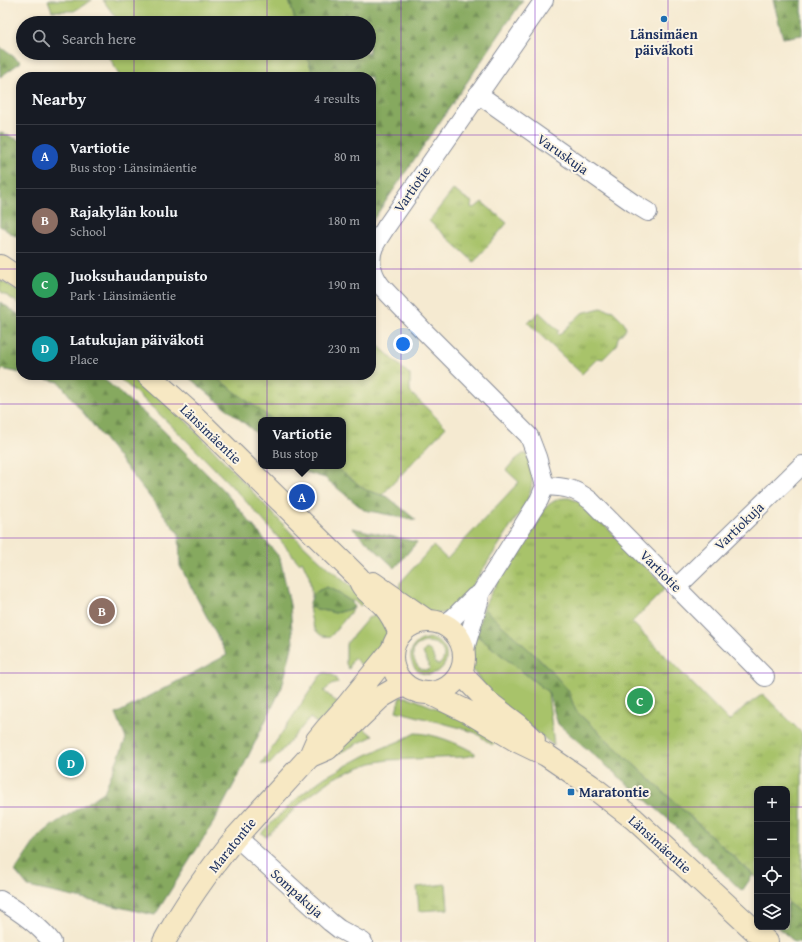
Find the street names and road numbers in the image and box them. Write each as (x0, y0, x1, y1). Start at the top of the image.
street label: Varuskuja (533, 129, 593, 179)
street label: Vartiotie (389, 162, 435, 216)
street label: Länsimäentie (176, 399, 247, 469)
street label: Vartiokuja (710, 497, 768, 555)
street label: Vartiotie (635, 545, 687, 597)
street label: Länsimäentie (624, 810, 696, 878)
street label: Maratontie (204, 813, 261, 877)
street label: Sompakuja (266, 864, 328, 922)

